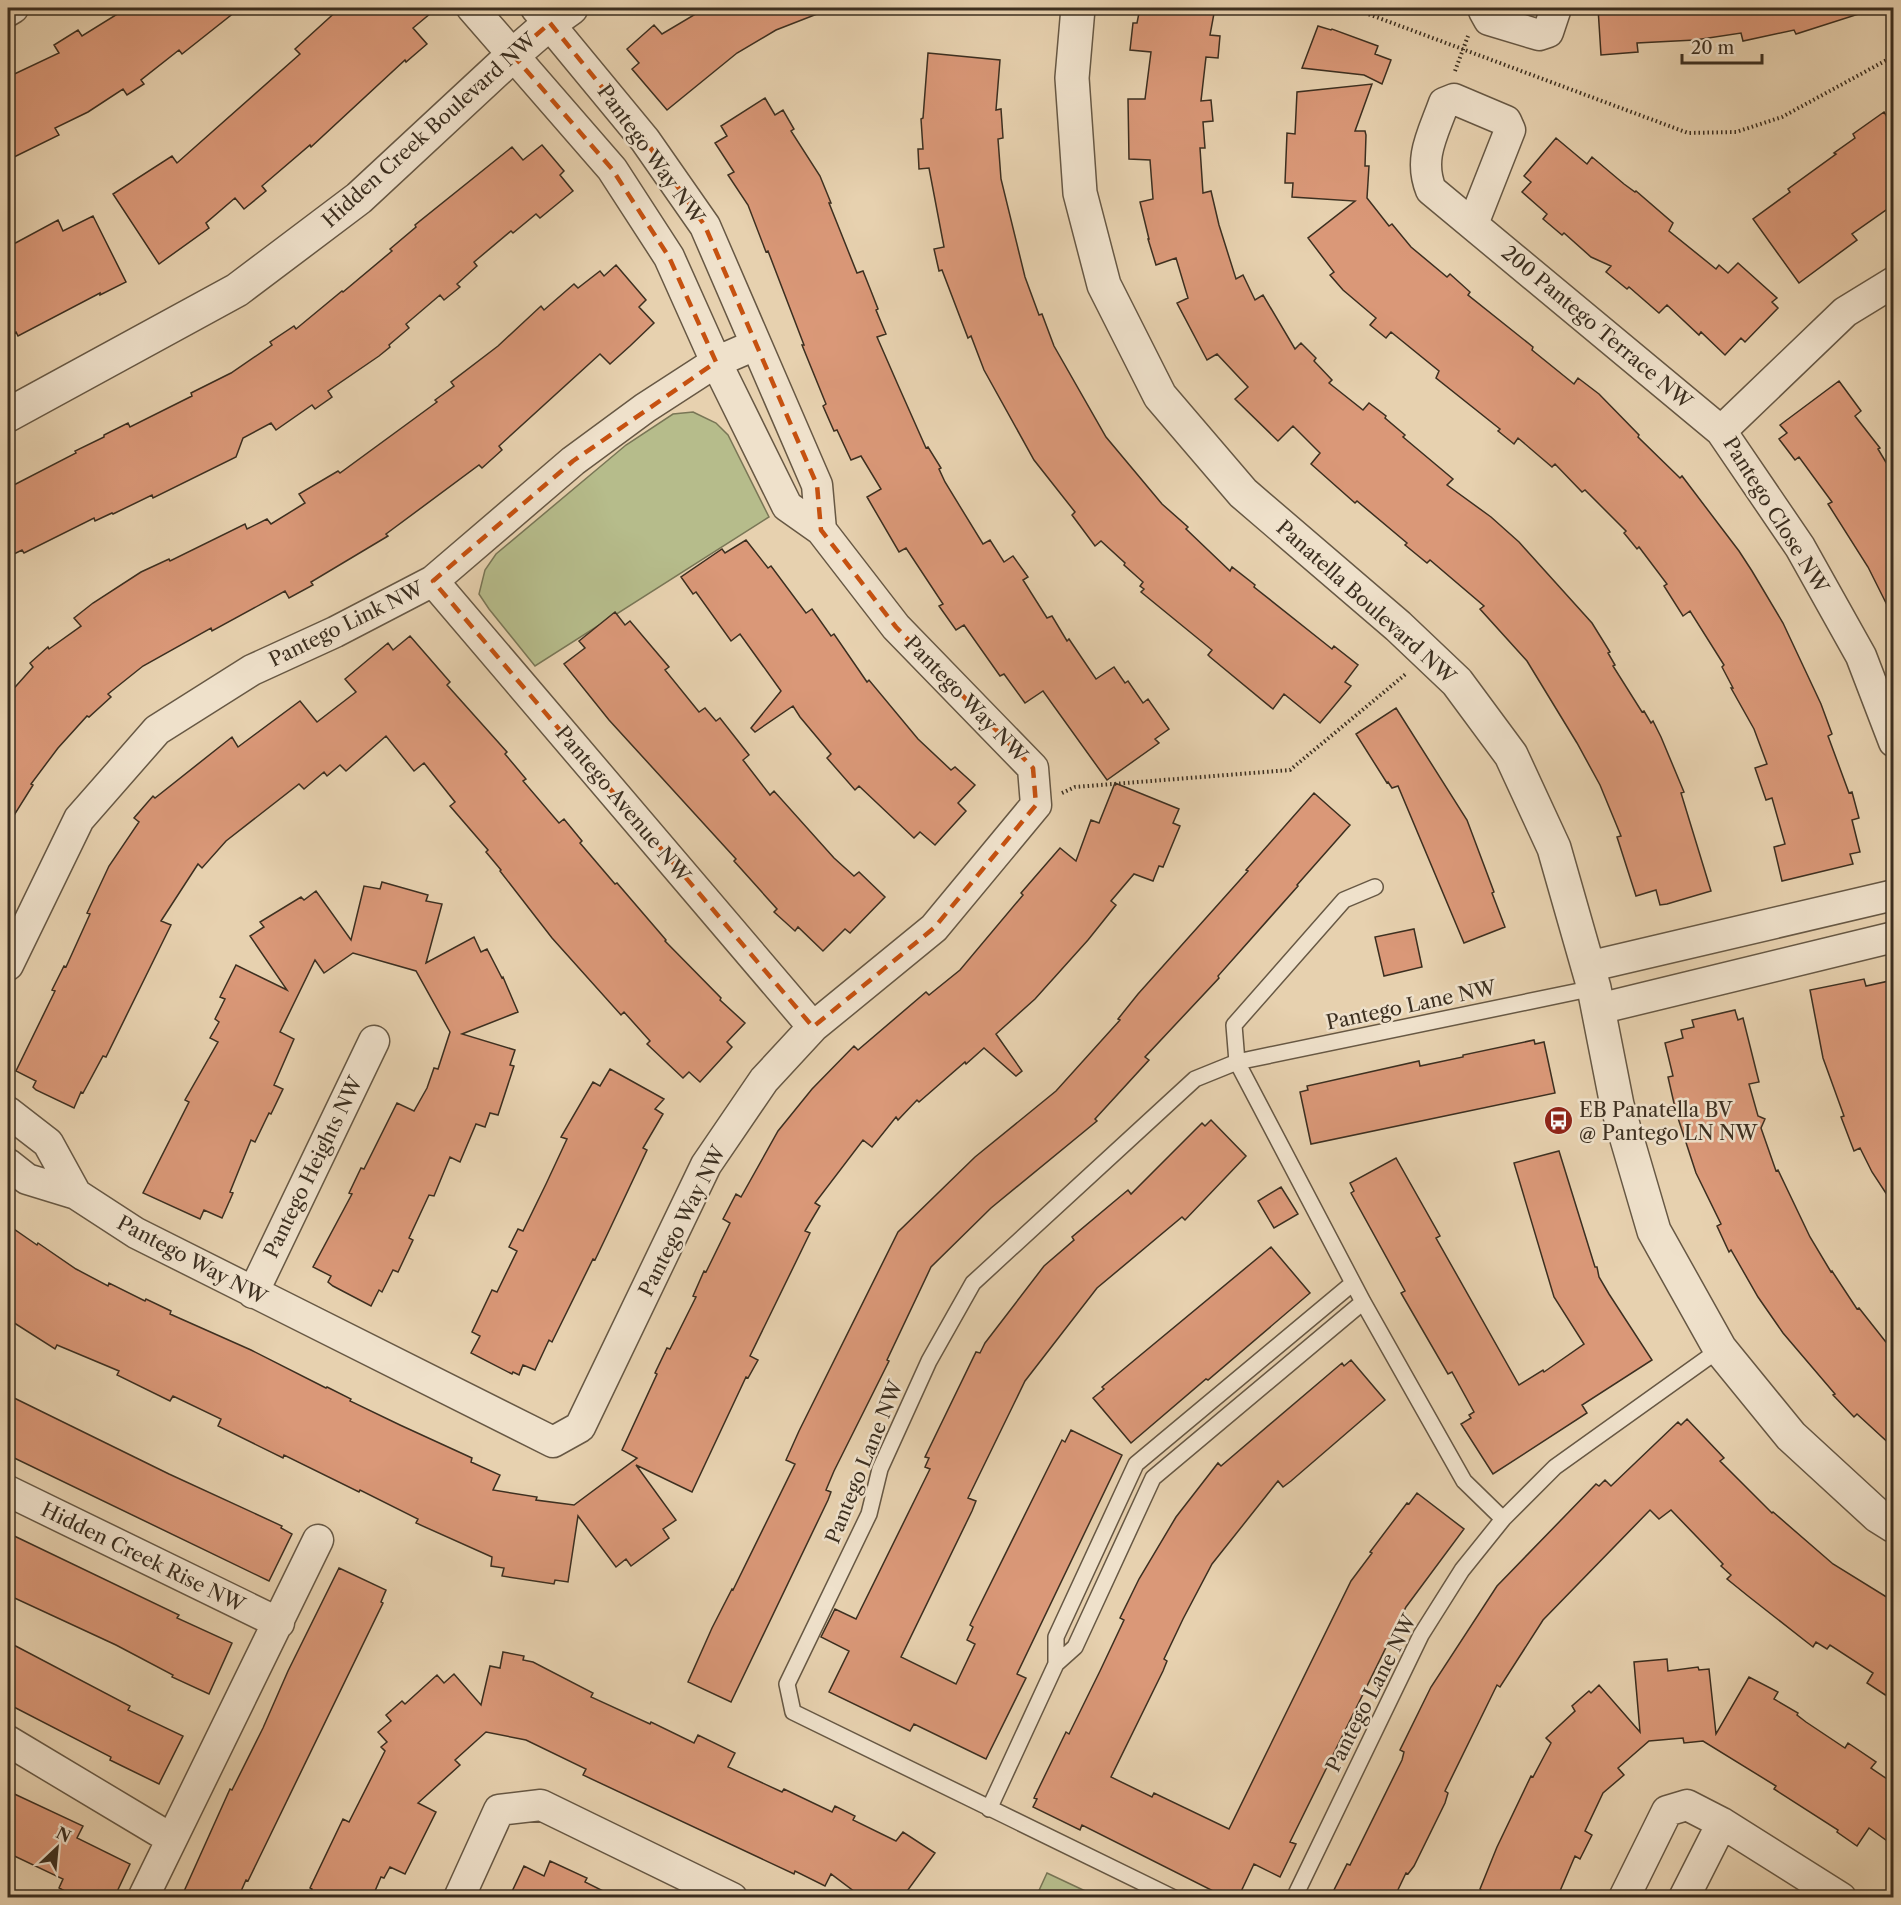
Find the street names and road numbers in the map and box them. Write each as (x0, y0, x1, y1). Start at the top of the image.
street label: Hidden Creek Boulevard NW (317, 27, 542, 232)
street label: Pantego Way NW (593, 80, 710, 229)
street label: 200 Pantego Terrace NW (1497, 240, 1698, 414)
street label: Pantego Close NW (1718, 432, 1834, 598)
street label: Panatella Boulevard NW (1272, 515, 1461, 689)
street label: Pantego Link NW (265, 576, 428, 672)
street label: Pantego Way NW (900, 631, 1033, 768)
street label: Pantego Avenue NW (551, 721, 696, 888)
street label: Pantego Lane NW (1324, 975, 1499, 1035)
street label: Pantego Heights NW (259, 1071, 368, 1262)
street label: Pantego Way NW (634, 1141, 731, 1300)
street label: Pantego Way NW (113, 1210, 272, 1310)
street label: Pantego Lane NW (820, 1376, 908, 1547)
street label: Hidden Creek Rise NW (37, 1497, 250, 1617)
street label: Pantego Lane NW (1321, 1609, 1422, 1776)

